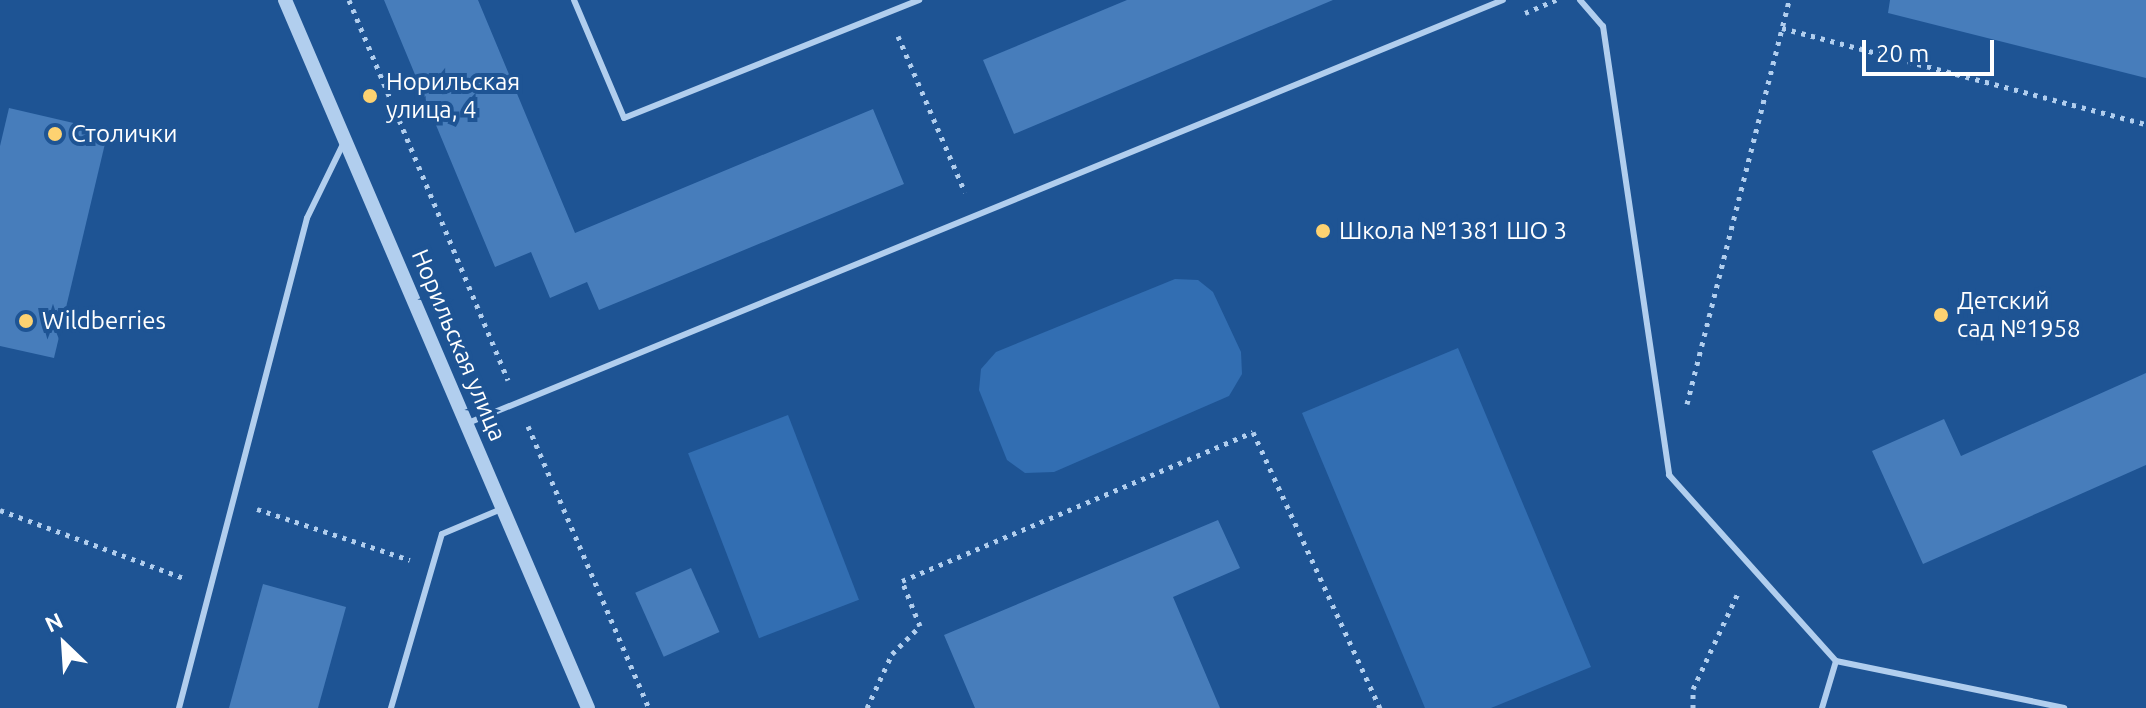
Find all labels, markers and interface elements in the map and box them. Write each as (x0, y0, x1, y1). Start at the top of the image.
scale bar (1866, 24, 1998, 74)
text: 20 m (1876, 40, 1929, 67)
place label: Норильская улица, 4 (386, 68, 520, 124)
marker: Норильская улица, 4 (361, 87, 379, 105)
place label: Столички (71, 120, 177, 148)
marker: Столички (46, 125, 64, 143)
place label: Школа №1381 ШО 3 (1339, 217, 1567, 245)
marker: Школа №1381 ШО 3 (1314, 222, 1332, 240)
street label: Норильская улица (406, 245, 512, 445)
place label: Детский сад №1958 (1957, 287, 2081, 343)
marker: Детский сад №1958 (1932, 306, 1950, 324)
place label: Wildberries (42, 307, 166, 335)
marker: Wildberries (17, 312, 35, 330)
north arrow (24, 604, 104, 684)
text: N (41, 607, 66, 637)

